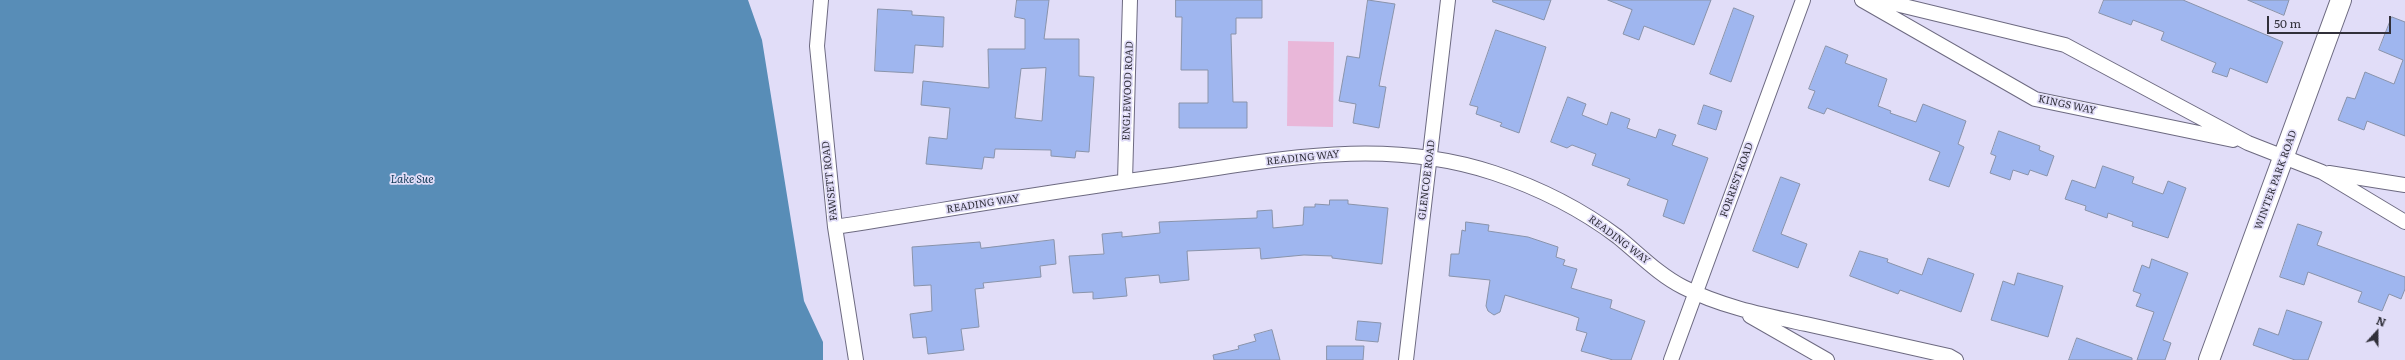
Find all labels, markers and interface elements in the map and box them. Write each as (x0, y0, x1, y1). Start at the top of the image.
scale bar (2269, 8, 2393, 34)
text: 50 m (2274, 14, 2301, 32)
street label: ENGLEWOOD ROAD (1120, 41, 1136, 141)
street label: KINGS WAY (2037, 93, 2097, 117)
street label: WINTER PARK ROAD (2252, 129, 2300, 231)
street label: GLENCOE ROAD (1416, 139, 1438, 221)
street label: FAWSETT ROAD (820, 140, 840, 222)
street label: FORREST ROAD (1718, 141, 1756, 219)
street label: READING WAY (1266, 148, 1340, 168)
water label: Lake Sue (391, 173, 433, 187)
street label: READING WAY (946, 192, 1020, 216)
street label: READING WAY (1586, 213, 1652, 267)
north arrow (2357, 312, 2397, 352)
text: N (2374, 312, 2388, 330)

